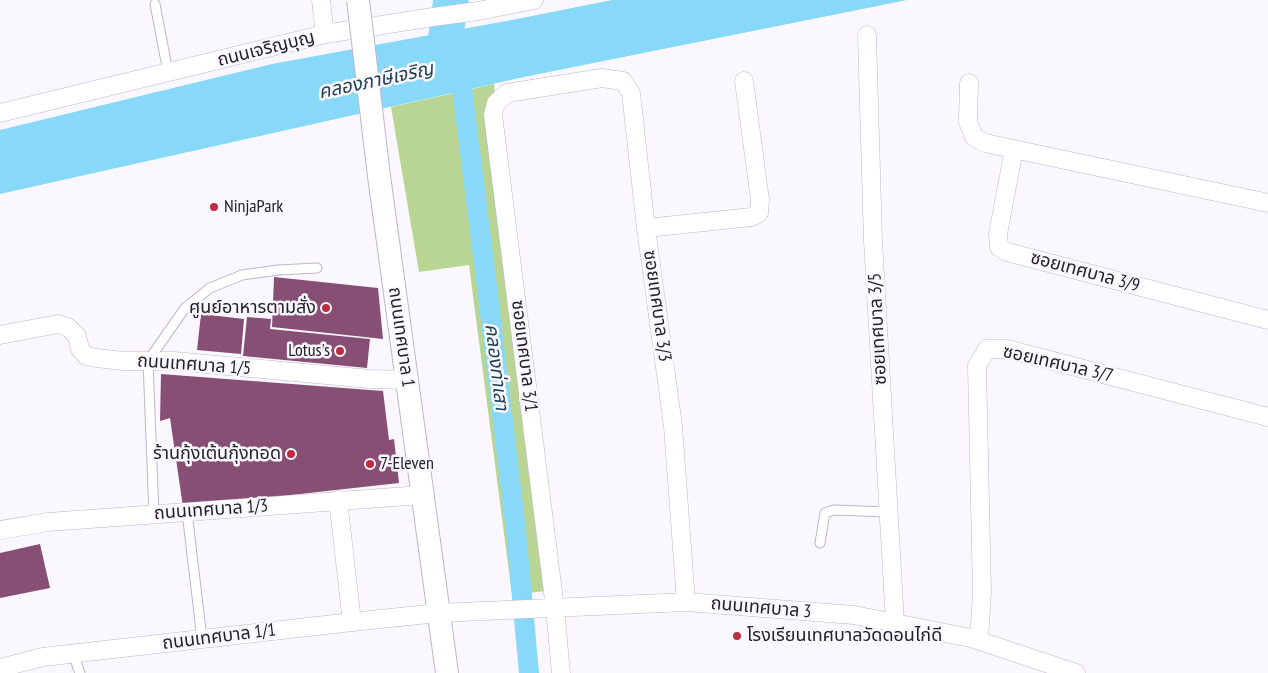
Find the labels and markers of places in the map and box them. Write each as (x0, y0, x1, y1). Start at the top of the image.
place label: NinjaPark (224, 196, 283, 218)
marker: NinjaPark (208, 201, 220, 213)
place label: ศูนย์อาหารตามสั่ง (189, 297, 316, 319)
marker: ศูนย์อาหารตามสั่ง (320, 302, 332, 314)
place label: Lotus's (288, 340, 330, 362)
marker: Lotus's (334, 345, 346, 357)
place label: ร้านกุ้งเต้นกุ้งทอด (153, 443, 281, 465)
marker: ร้านกุ้งเต้นกุ้งทอด (285, 448, 297, 460)
place label: 7-Eleven (380, 453, 434, 475)
marker: 7-Eleven (364, 458, 376, 470)
place label: โรงเรียนเทศบาลวัดดอนไก่ดี (747, 625, 942, 647)
marker: โรงเรียนเทศบาลวัดดอนไก่ดี (731, 630, 743, 642)

